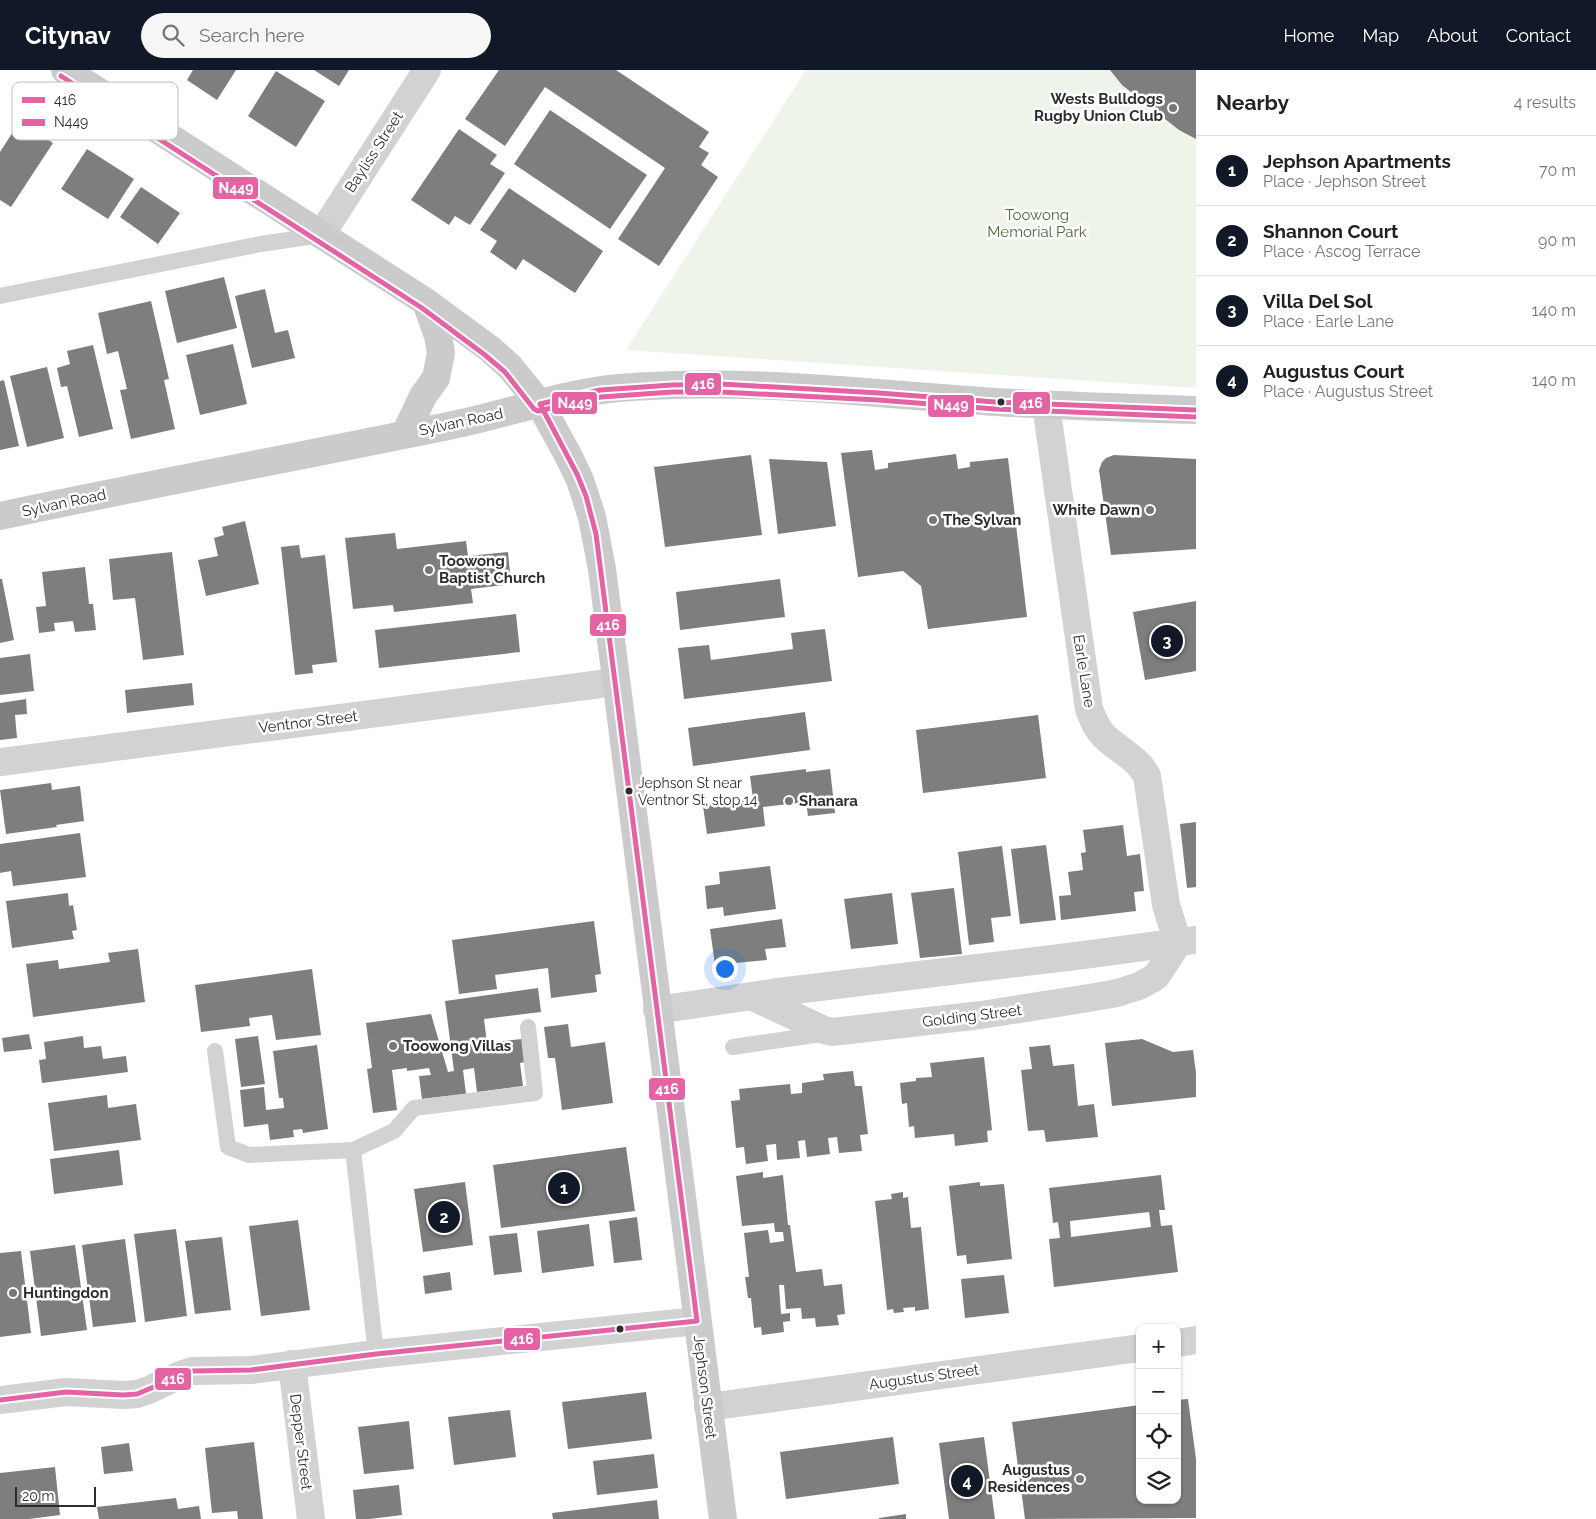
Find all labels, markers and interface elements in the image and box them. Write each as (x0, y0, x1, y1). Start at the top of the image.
search box (141, 13, 491, 58)
text: Citynav (25, 21, 111, 50)
icon: search (159, 21, 187, 49)
text: Search here (199, 24, 304, 46)
text: Home (1283, 25, 1334, 46)
text: Map (1362, 25, 1399, 46)
text: About (1427, 25, 1478, 46)
text: Contact (1506, 25, 1571, 46)
legend (12, 82, 178, 140)
place label: Wests Bulldogs Rugby Union Club (1034, 90, 1163, 125)
text: Nearby (1216, 90, 1289, 115)
text: 416 (54, 92, 76, 108)
text: 4 results (1514, 93, 1576, 112)
marker: Wests Bulldogs Rugby Union Club (1167, 102, 1179, 114)
street label: Bayliss Street (341, 108, 407, 196)
text: N449 (54, 114, 88, 130)
text: Jephson Apartments (1263, 150, 1451, 172)
text: 1 (1228, 161, 1236, 180)
text: 70 m (1539, 161, 1576, 180)
text: Place · Jephson Street (1263, 172, 1426, 191)
line badge: N449 (212, 176, 259, 200)
text: N449 (219, 180, 253, 196)
park label: Toowong Memorial Park (987, 206, 1087, 241)
text: Shannon Court (1263, 220, 1398, 242)
text: 2 (1227, 231, 1237, 250)
text: 90 m (1538, 231, 1576, 250)
text: Place · Ascog Terrace (1263, 242, 1420, 261)
text: Villa Del Sol (1263, 290, 1372, 312)
text: 3 (1228, 301, 1236, 320)
text: 140 m (1532, 301, 1576, 320)
text: Place · Earle Lane (1263, 312, 1394, 331)
text: Augustus Court (1263, 360, 1404, 382)
text: 4 (1227, 371, 1237, 390)
text: 140 m (1532, 371, 1576, 390)
line badge: 416 (684, 372, 722, 396)
text: 416 (691, 376, 715, 392)
text: Place · Augustus Street (1263, 382, 1433, 401)
line badge: N449 (551, 391, 598, 415)
line badge: 416 (1012, 391, 1051, 415)
line badge: N449 (927, 394, 975, 418)
text: N449 (558, 395, 592, 411)
text: 416 (1019, 395, 1043, 411)
text: N449 (934, 397, 968, 413)
unlabelled marker (996, 397, 1006, 407)
street label: Sylvan Road (417, 404, 505, 440)
street label: Sylvan Road (20, 485, 108, 521)
place label: White Dawn (1052, 501, 1140, 519)
marker: White Dawn (1144, 504, 1156, 516)
place label: The Sylvan (943, 511, 1021, 529)
marker: The Sylvan (927, 514, 939, 526)
place label: Toowong Baptist Church (439, 552, 545, 587)
marker: Toowong Baptist Church (423, 564, 435, 576)
line badge: 416 (589, 613, 627, 637)
text: 416 (596, 617, 620, 633)
pin: 3 (1151, 622, 1183, 660)
street label: Earle Lane (1069, 633, 1099, 709)
street label: Ventnor Street (257, 707, 359, 737)
place label: Jephson St near Ventnor St, stop 14 (638, 775, 758, 808)
marker: Jephson St near Ventnor St, stop 14 (624, 786, 634, 796)
place label: Shanara (799, 792, 858, 810)
marker: Shanara (783, 795, 795, 807)
your location (712, 956, 738, 982)
street label: Golding Street (921, 1001, 1023, 1031)
place label: Toowong Villas (403, 1037, 511, 1055)
marker: Toowong Villas (387, 1040, 399, 1052)
line badge: 416 (648, 1077, 686, 1101)
text: 416 (655, 1081, 679, 1097)
pin: 1 (548, 1169, 580, 1207)
pin: 2 (428, 1198, 460, 1236)
place label: Huntingdon (23, 1284, 108, 1302)
marker: Huntingdon (7, 1287, 19, 1299)
unlabelled marker (615, 1324, 625, 1334)
map controls (1136, 1324, 1181, 1504)
button: + (1136, 1324, 1181, 1369)
line badge: 416 (503, 1327, 541, 1351)
text: 416 (510, 1331, 534, 1347)
street label: Jephson Street (690, 1334, 720, 1440)
street label: Augustus Street (868, 1360, 980, 1394)
line badge: 416 (154, 1367, 192, 1391)
button: − (1136, 1369, 1181, 1414)
text: 416 (161, 1371, 185, 1387)
street label: Depper Street (286, 1393, 316, 1491)
button: locate (1136, 1414, 1181, 1459)
button: layers (1136, 1459, 1181, 1504)
place label: Augustus Residences (988, 1461, 1070, 1496)
pin: 4 (951, 1462, 983, 1500)
marker: Augustus Residences (1074, 1473, 1086, 1485)
scale bar (15, 1484, 96, 1507)
text: 20 m (22, 1488, 54, 1504)

